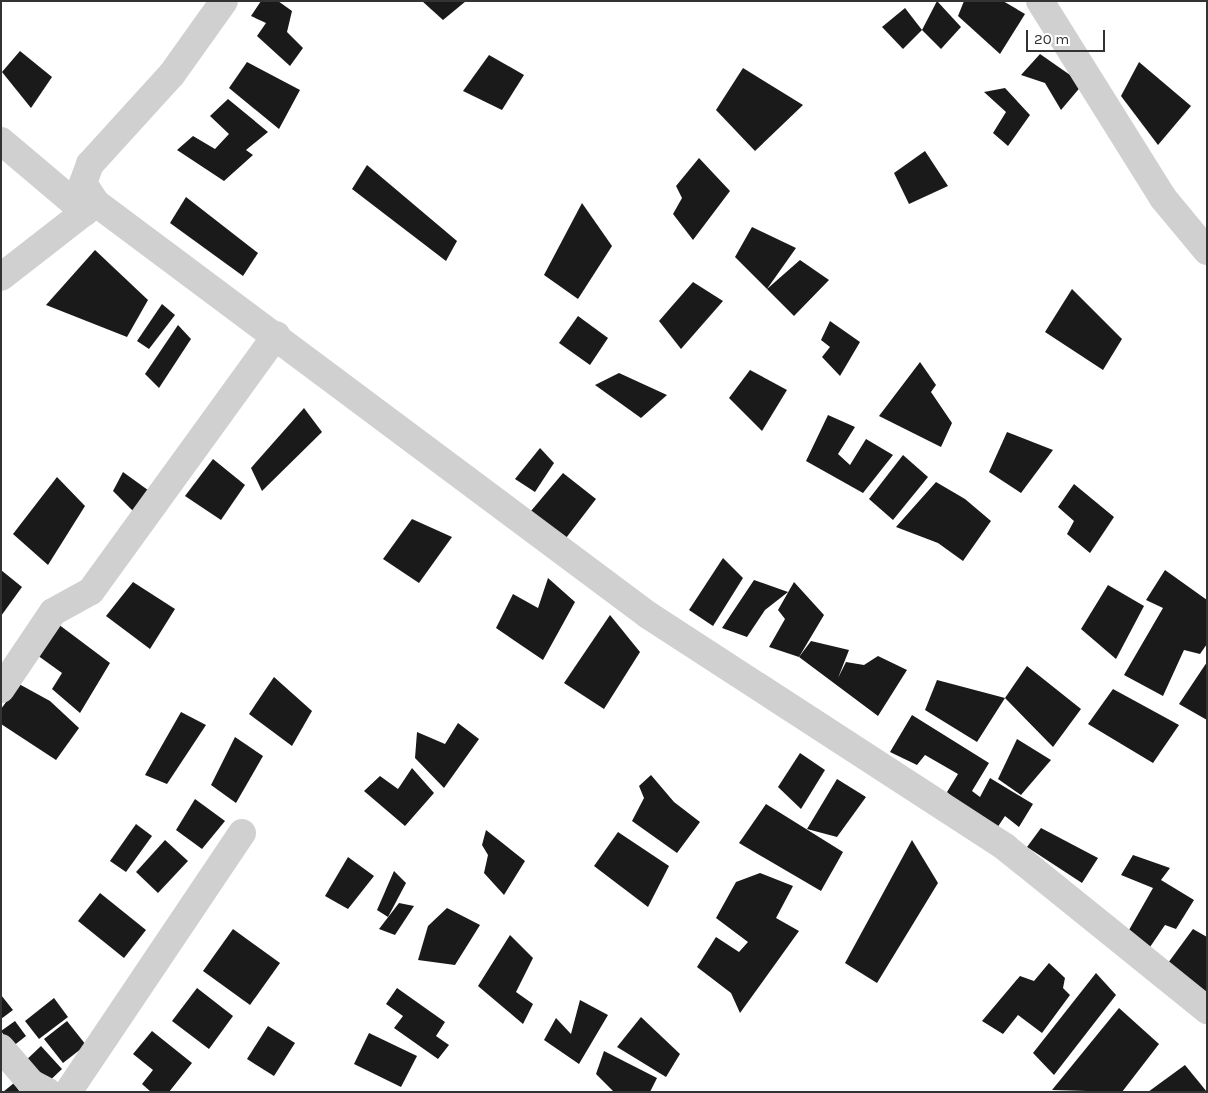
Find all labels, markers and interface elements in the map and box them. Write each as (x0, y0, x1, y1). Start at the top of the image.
scale bar (1028, 20, 1107, 52)
text: 20 m (1034, 30, 1069, 48)

